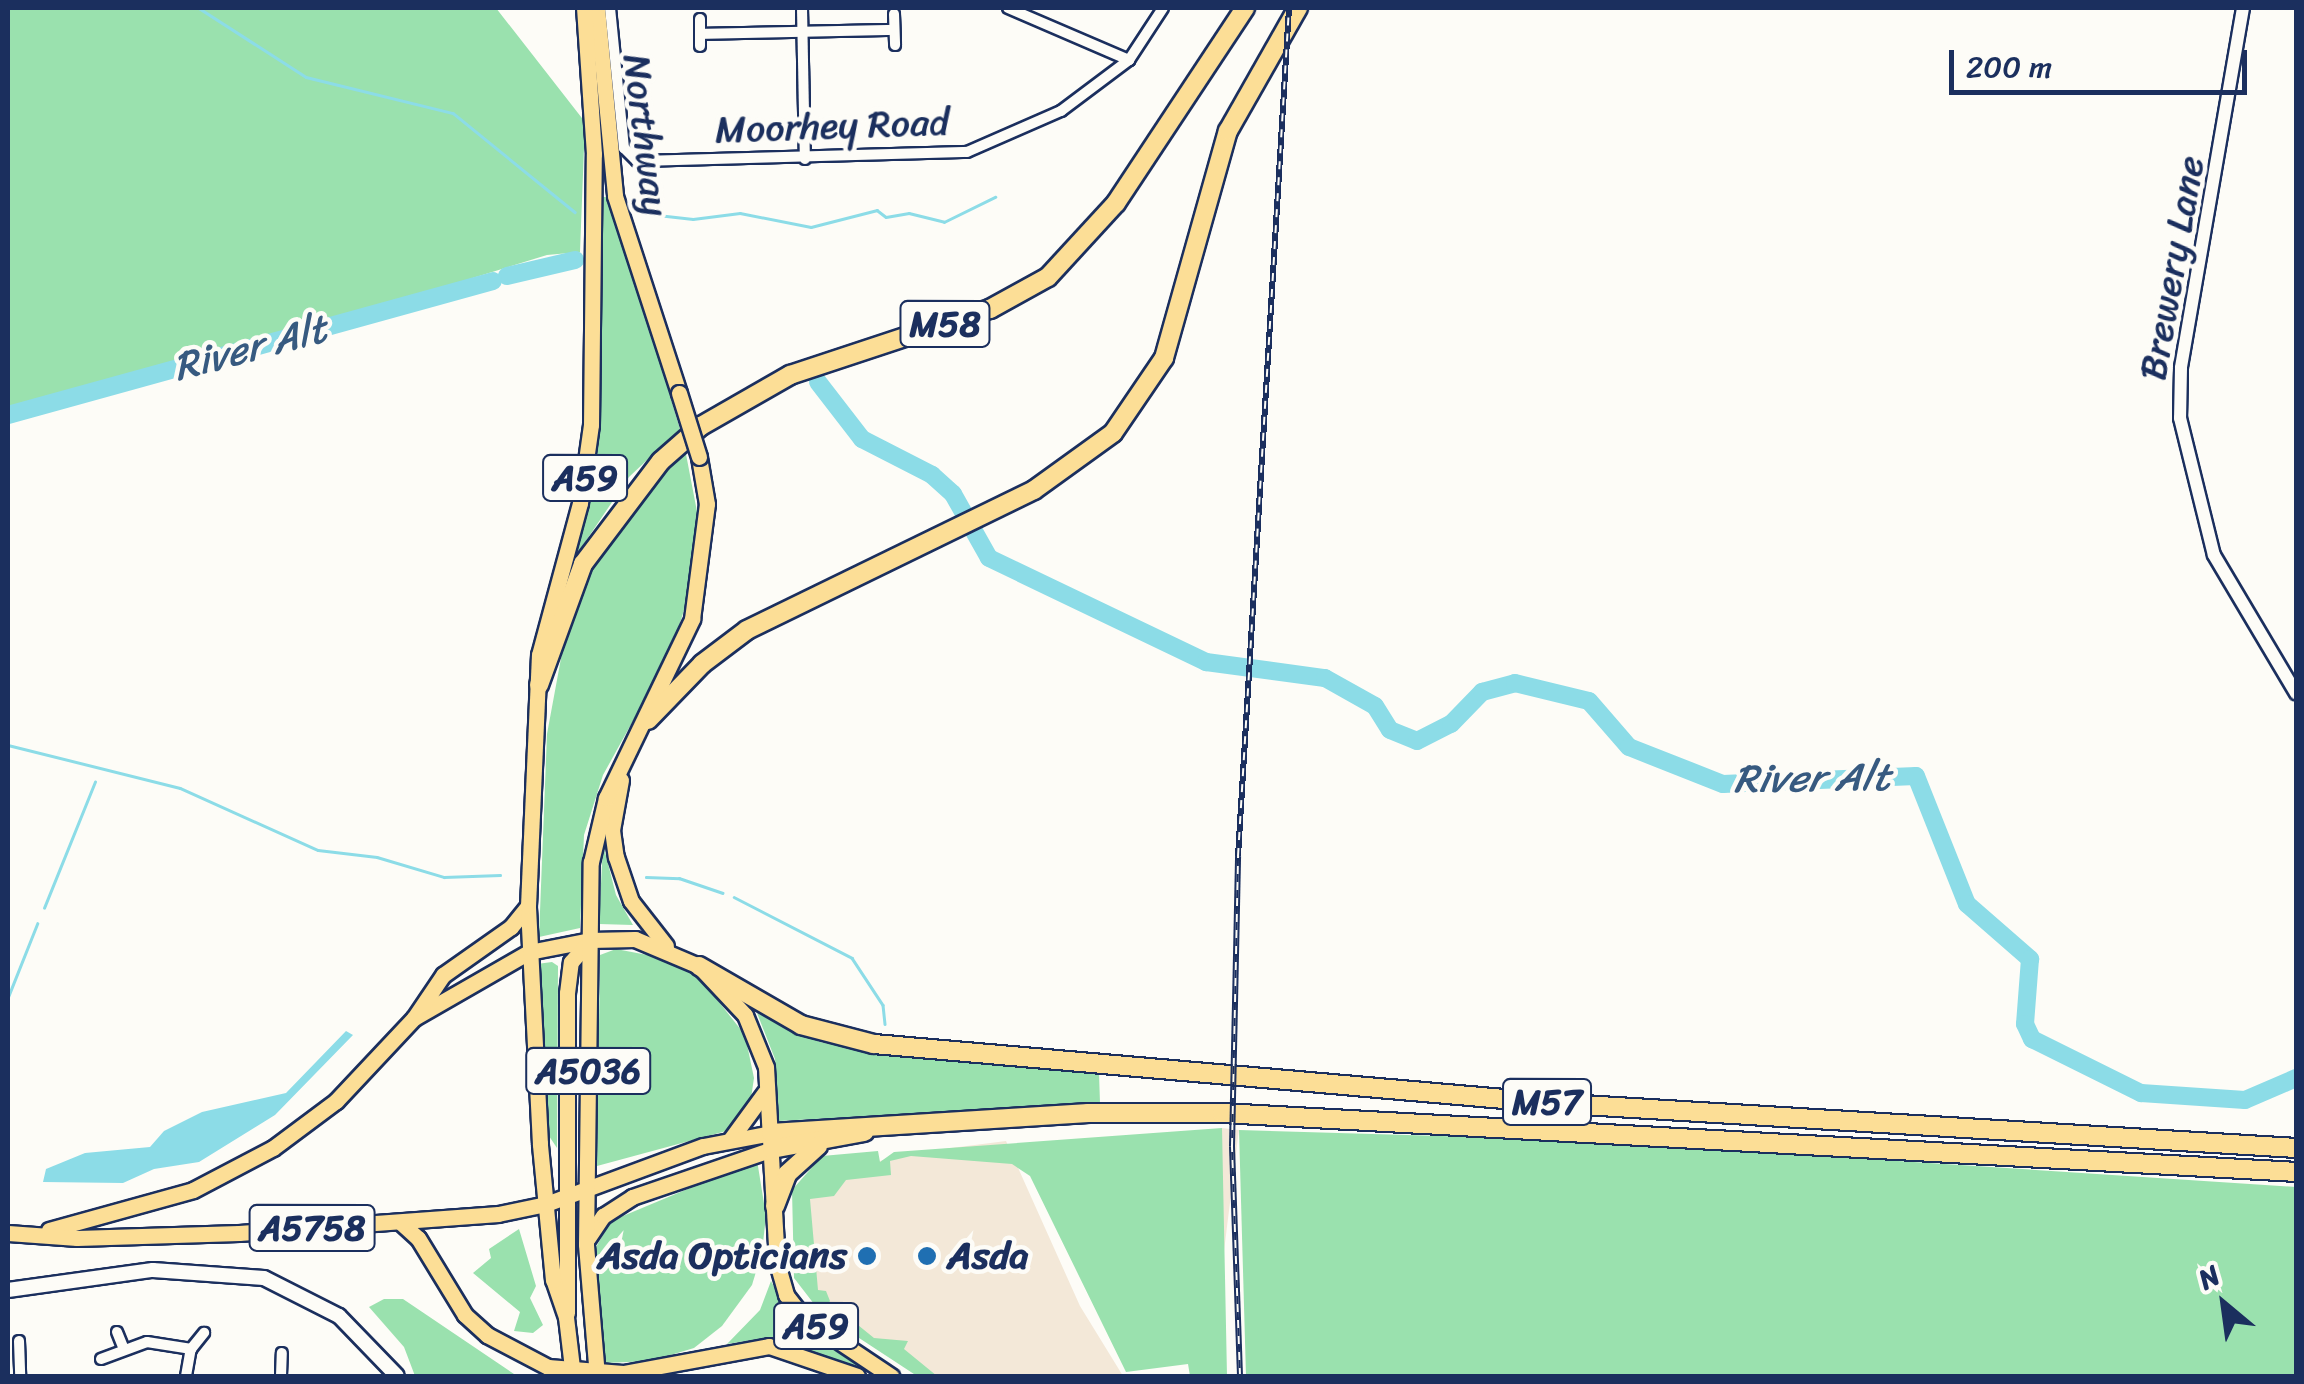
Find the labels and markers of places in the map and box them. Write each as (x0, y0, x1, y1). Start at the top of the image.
place label: Asda Opticians (597, 1233, 847, 1279)
place label: Asda (947, 1233, 1029, 1279)
marker: Asda Opticians (856, 1245, 878, 1267)
marker: Asda (916, 1245, 938, 1267)

